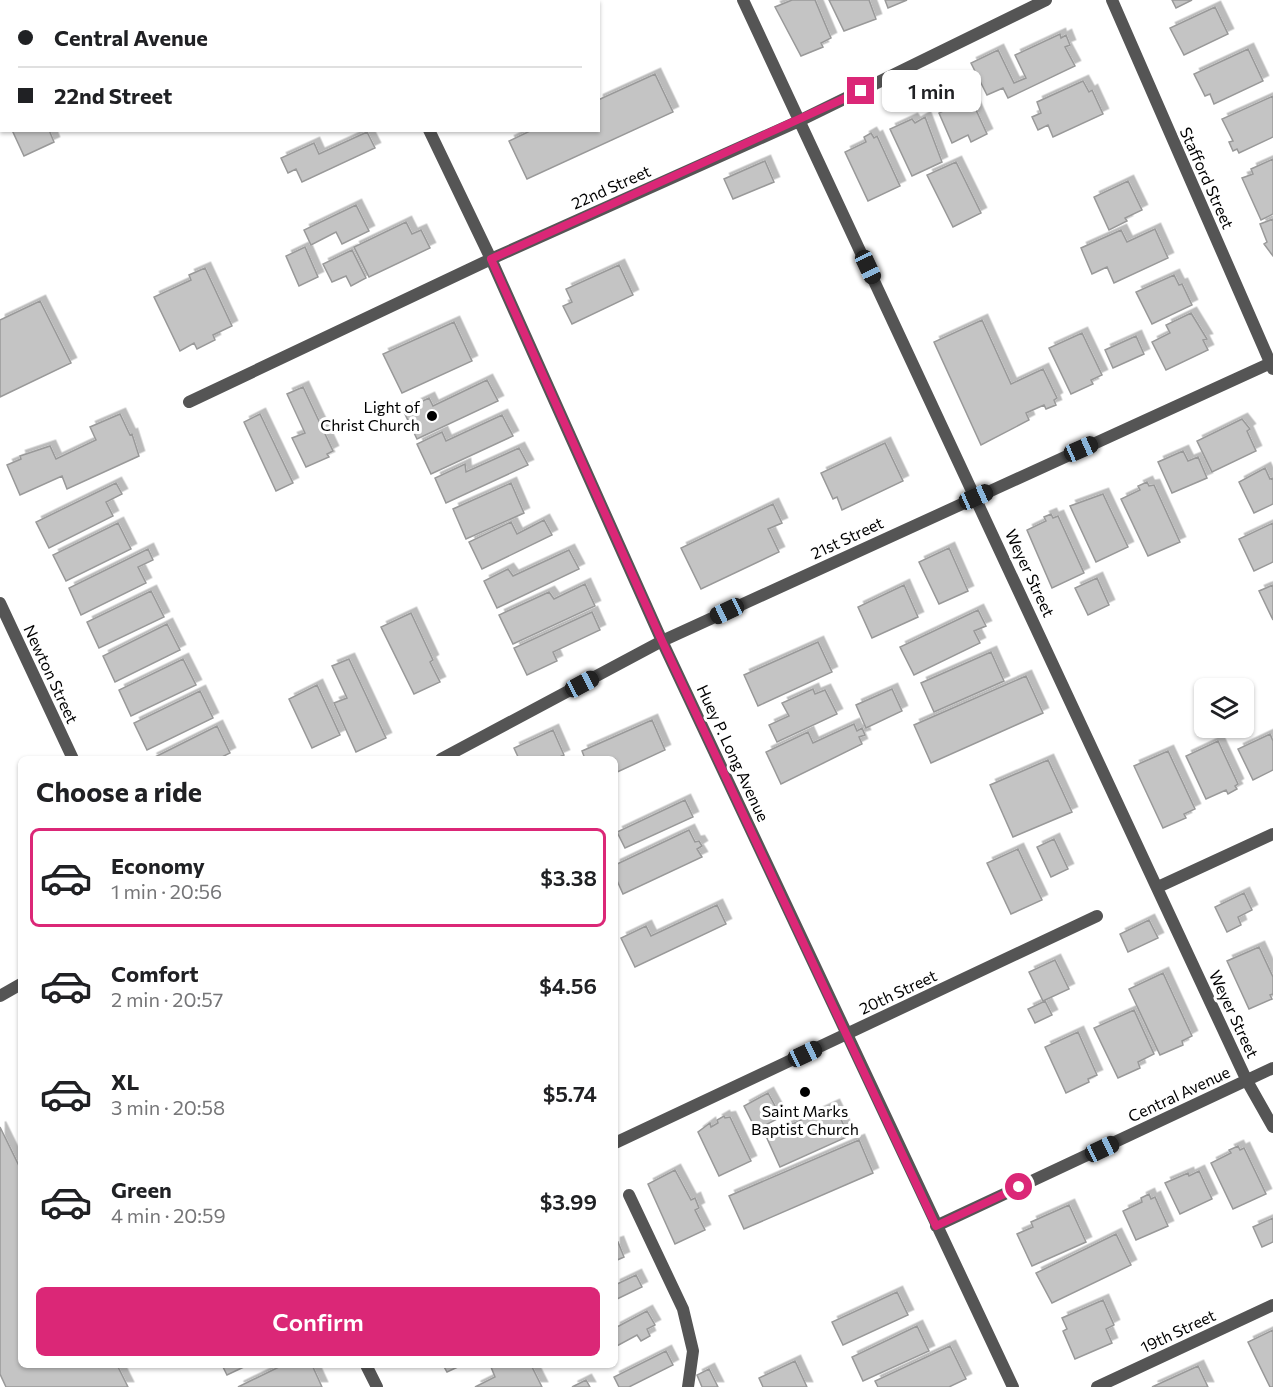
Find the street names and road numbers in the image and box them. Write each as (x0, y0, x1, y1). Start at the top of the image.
street label: Stafford Street (1177, 124, 1239, 232)
street label: 22nd Street (568, 161, 654, 212)
street label: 21st Street (808, 512, 886, 563)
street label: Weyer Street (1002, 526, 1059, 620)
street label: Newton Street (20, 621, 83, 726)
street label: Huey P. Long Avenue (693, 681, 773, 824)
street label: 20th Street (856, 965, 940, 1018)
street label: Weyer Street (1206, 967, 1263, 1061)
street label: Central Avenue (1125, 1062, 1233, 1125)
street label: 19th Street (1137, 1305, 1219, 1356)

